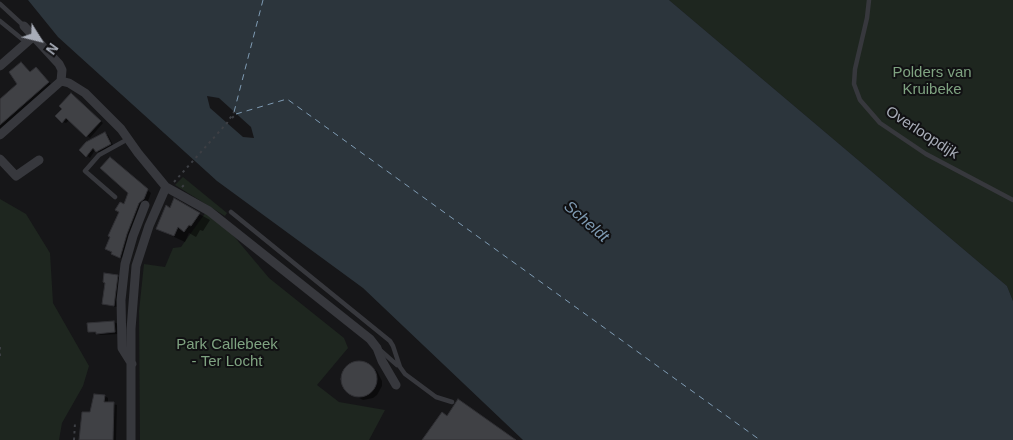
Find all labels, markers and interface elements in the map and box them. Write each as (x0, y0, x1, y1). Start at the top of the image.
north arrow (15, 15, 65, 65)
text: N (43, 40, 62, 58)
park label: Polders van Kruibeke (892, 64, 972, 99)
street label: Overloopdijk (882, 103, 962, 163)
water label: Scheldt (560, 197, 612, 247)
park label: Park Callebeek - Ter Locht (176, 336, 278, 371)

